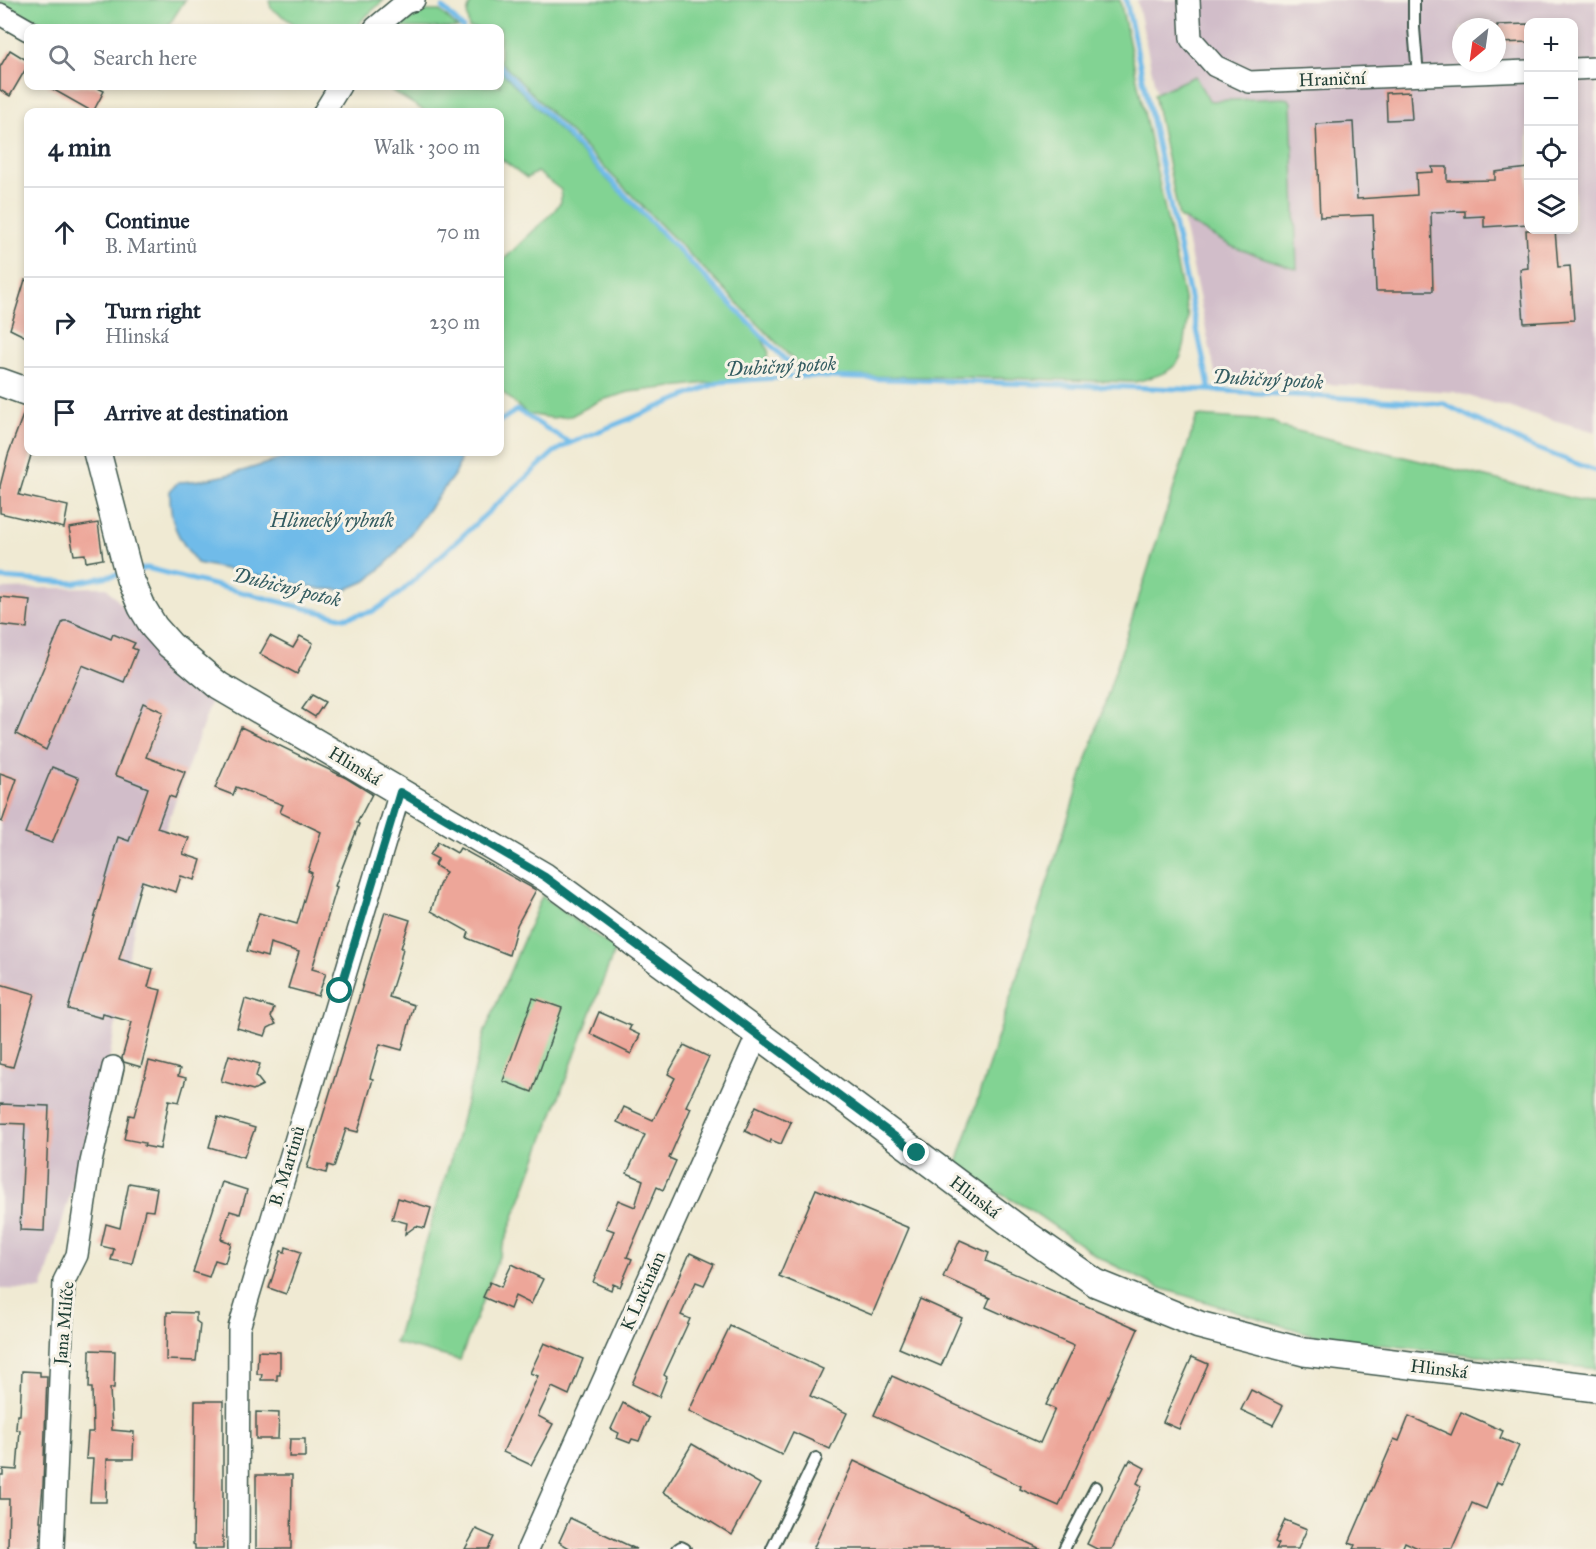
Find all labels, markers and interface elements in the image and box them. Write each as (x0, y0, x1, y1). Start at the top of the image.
north arrow (1452, 18, 1506, 72)
map controls (1524, 18, 1578, 234)
button: + (1524, 18, 1578, 72)
search box (24, 24, 504, 90)
icon: search (45, 41, 78, 74)
text: Search here (93, 44, 197, 71)
street label: Hraniční (1298, 67, 1367, 91)
button: − (1524, 72, 1578, 126)
button: locate (1524, 126, 1578, 180)
text: 4 min (48, 131, 111, 163)
text: Walk · 300 m (373, 135, 480, 159)
button: layers (1524, 180, 1578, 234)
text: Continue (105, 207, 190, 234)
icon: ahead (48, 216, 81, 249)
text: 70 m (437, 220, 480, 244)
text: B. Martinů (105, 234, 197, 258)
text: Turn right (105, 297, 201, 324)
icon: right (48, 306, 81, 339)
text: 230 m (429, 310, 480, 334)
text: Hlinská (105, 324, 169, 348)
water label: Dubičný potok (725, 351, 837, 382)
water label: Dubičný potok (1212, 364, 1324, 395)
icon: arrive (48, 396, 81, 429)
text: Arrive at destination (105, 399, 288, 426)
water label: Hlinecký rybník (269, 508, 394, 532)
water label: Dubičný potok (230, 562, 344, 613)
street label: Hlinská (325, 742, 386, 790)
route start (326, 977, 352, 1003)
street label: B. Martinů (264, 1123, 310, 1209)
route end (903, 1139, 929, 1165)
street label: Hlinská (945, 1171, 1005, 1223)
street label: K Lučinám (616, 1248, 670, 1334)
street label: Jana Milíče (49, 1280, 80, 1368)
street label: Hlinská (1409, 1355, 1469, 1383)

